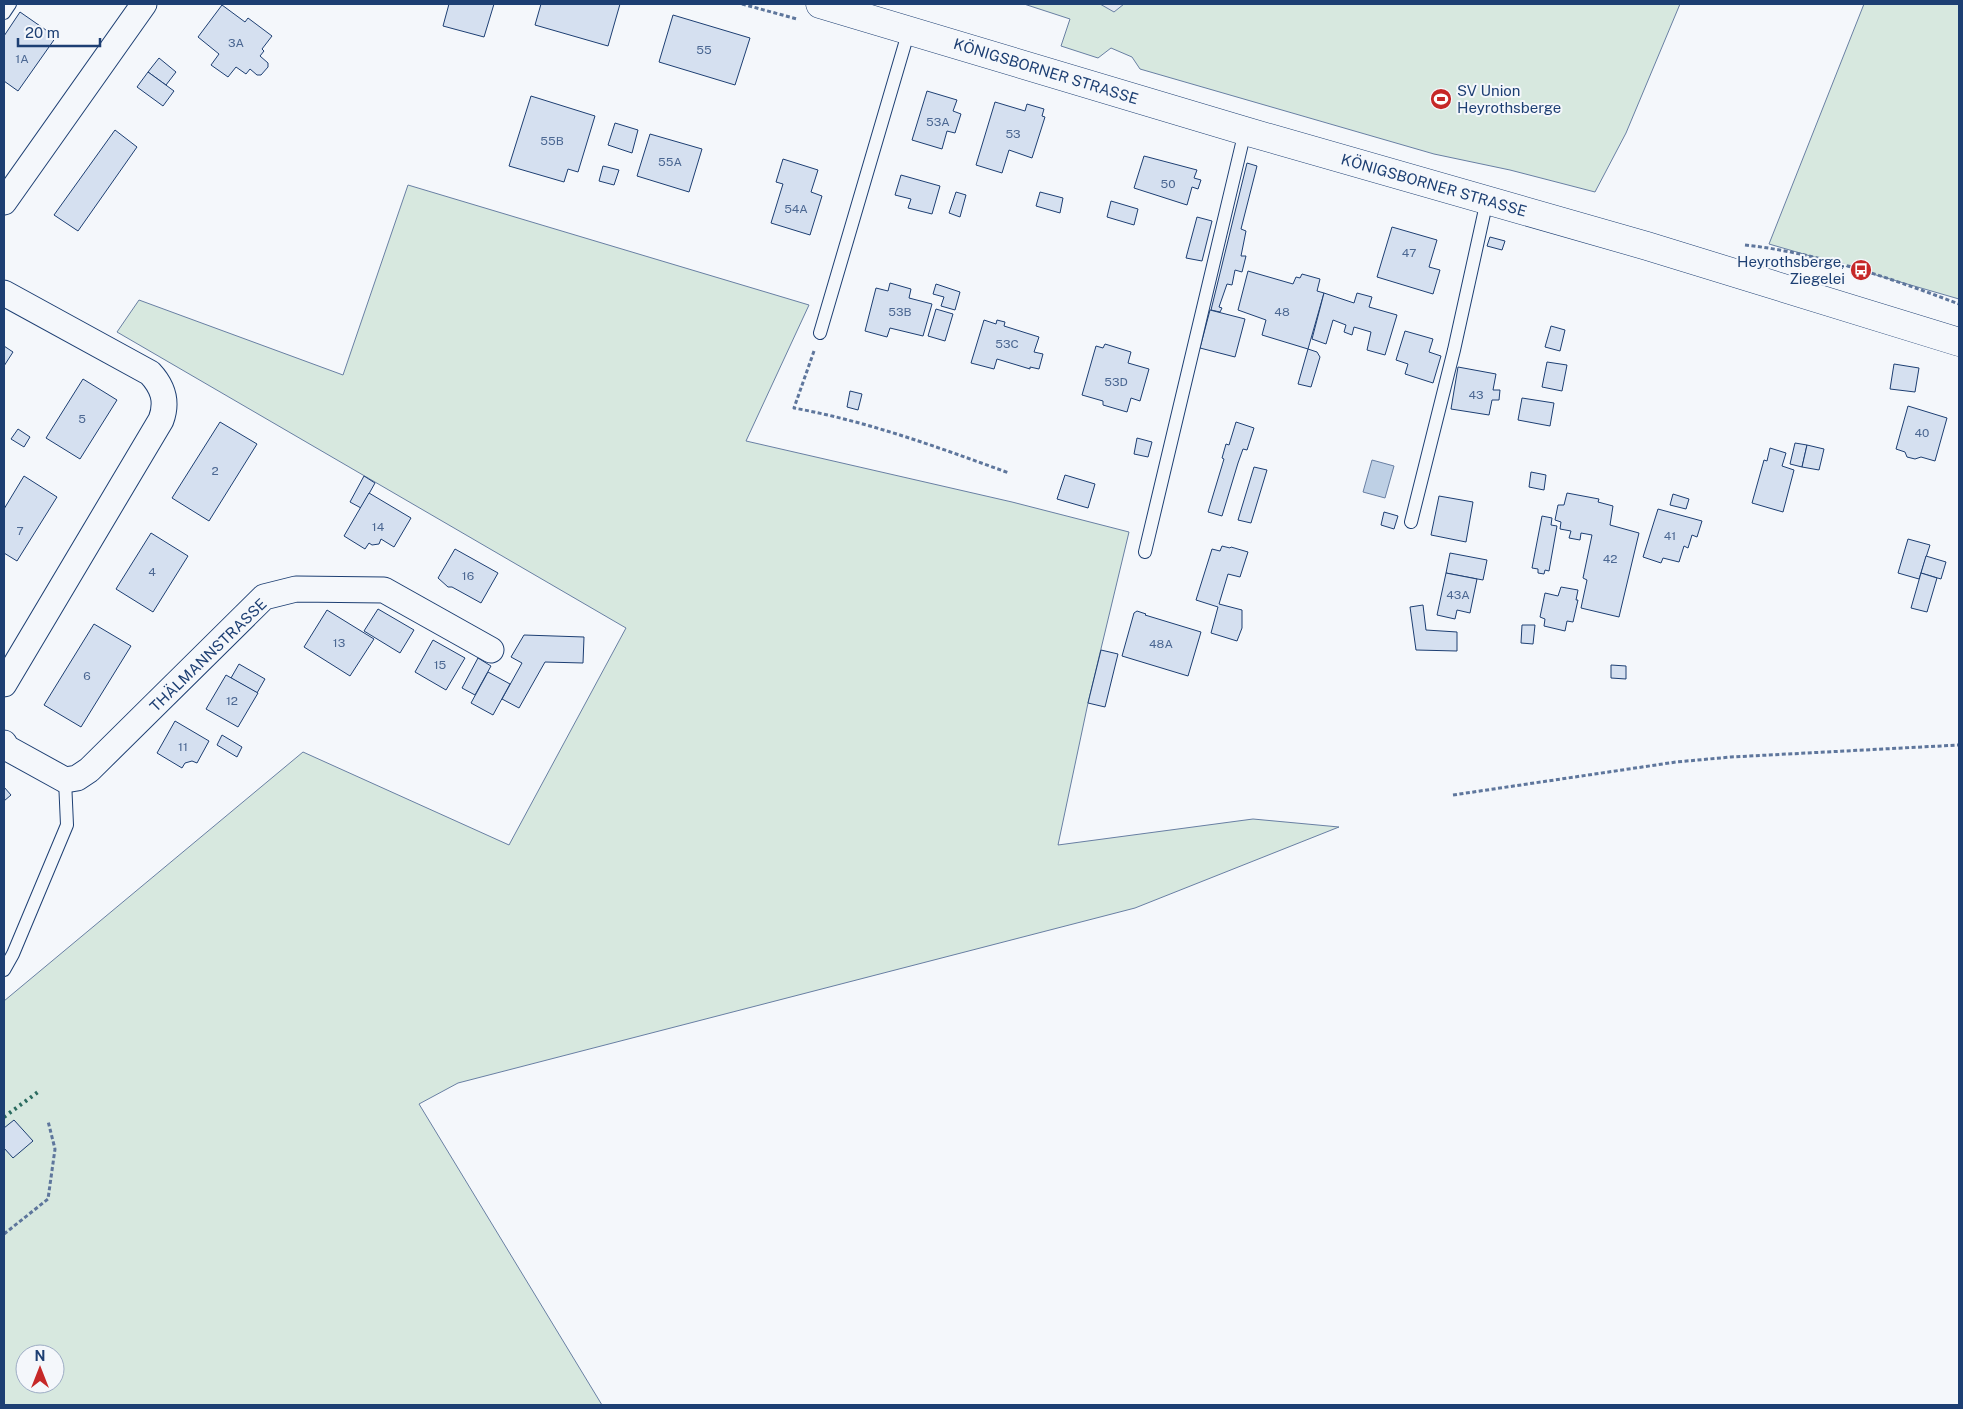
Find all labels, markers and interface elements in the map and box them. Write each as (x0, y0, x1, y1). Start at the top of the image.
scale bar (18, 15, 100, 47)
text: 20 m (25, 24, 60, 41)
street label: KÖNIGSBORNER STRASSE (952, 34, 1141, 107)
house number: 3A (228, 36, 245, 50)
house number: 55 (696, 43, 712, 57)
house number: 1A (15, 52, 29, 66)
place label: SV Union Heyrothsberge (1457, 82, 1561, 116)
sports icon: SV Union Heyrothsberge (1429, 87, 1453, 111)
house number: 53A (926, 115, 950, 129)
house number: 53 (1005, 127, 1021, 141)
house number: 55B (540, 134, 564, 148)
street label: KÖNIGSBORNER STRASSE (1339, 149, 1529, 220)
house number: 55A (658, 155, 682, 169)
house number: 50 (1160, 177, 1176, 191)
house number: 54A (784, 202, 808, 216)
house number: 47 (1402, 246, 1416, 260)
place label: Heyrothsberge, Ziegelei (1737, 253, 1845, 287)
bus stop icon: Heyrothsberge, Ziegelei (1849, 258, 1873, 282)
house number: 53B (888, 305, 912, 319)
house number: 48 (1274, 305, 1290, 319)
house number: 53C (995, 337, 1019, 351)
house number: 53D (1104, 375, 1128, 389)
house number: 43 (1468, 388, 1484, 402)
house number: 5 (78, 412, 86, 426)
house number: 40 (1915, 426, 1929, 440)
house number: 2 (211, 464, 219, 478)
house number: 14 (372, 520, 385, 534)
house number: 7 (16, 524, 24, 538)
house number: 41 (1664, 529, 1676, 543)
house number: 42 (1603, 552, 1617, 566)
house number: 4 (148, 565, 156, 579)
house number: 16 (462, 569, 474, 583)
house number: 43A (1446, 588, 1470, 602)
street label: THÄLMANNSTRASSE (146, 594, 270, 715)
house number: 13 (333, 636, 345, 650)
house number: 48A (1149, 637, 1173, 651)
house number: 15 (434, 658, 447, 672)
house number: 6 (83, 669, 91, 683)
house number: 12 (226, 694, 238, 708)
house number: 11 (178, 740, 188, 754)
north arrow (15, 1344, 65, 1394)
text: N (35, 1348, 45, 1364)

